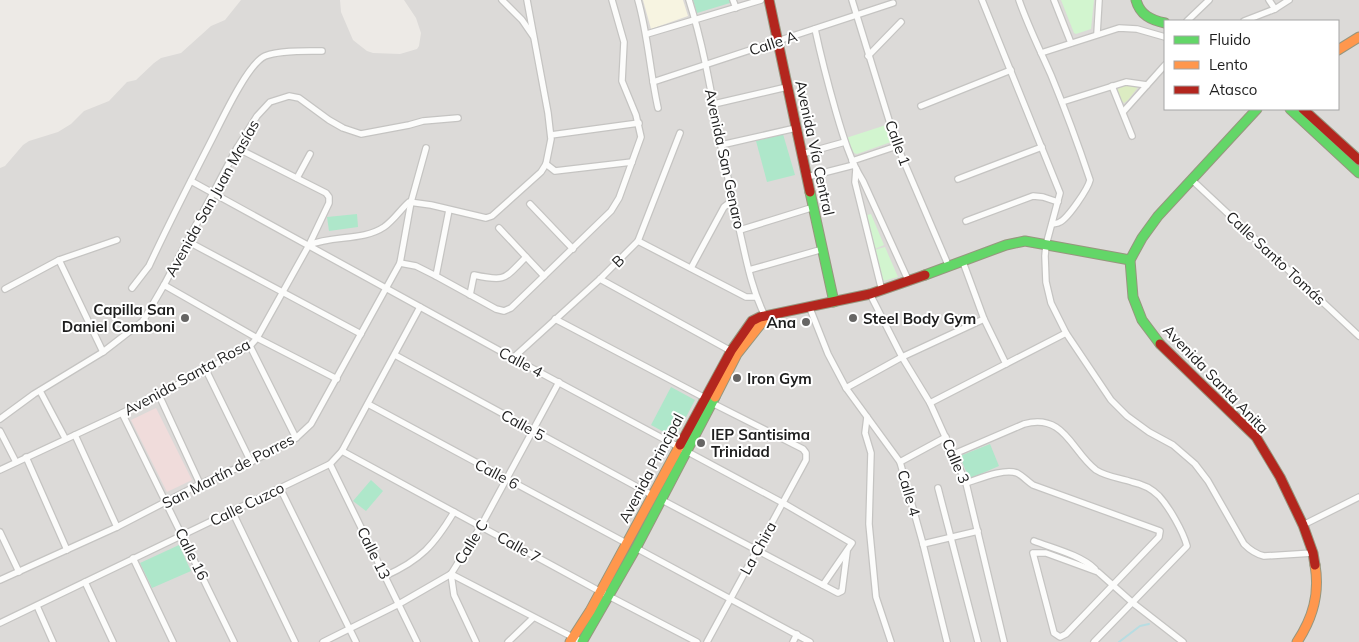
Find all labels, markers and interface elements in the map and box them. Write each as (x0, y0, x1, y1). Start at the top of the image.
legend (1164, 20, 1339, 110)
street label: Calle A (747, 26, 799, 60)
text: Fluido (1209, 30, 1251, 49)
text: Lento (1209, 55, 1248, 74)
street label: Avenida Vía Central (791, 79, 839, 217)
text: Atasco (1209, 80, 1257, 99)
street label: Avenida San Genaro (701, 87, 749, 231)
street label: Avenida San Juan Masías (161, 116, 263, 280)
street label: Calle 1 (881, 118, 915, 168)
street label: Calle Santo Tomás (1222, 207, 1330, 309)
street label: B (608, 251, 628, 271)
place label: Capilla San Daniel Comboni (62, 300, 175, 336)
place label: Steel Body Gym (863, 309, 976, 328)
marker: Capilla San Daniel Comboni (179, 312, 191, 324)
marker: Steel Body Gym (847, 312, 859, 324)
place label: Ana (766, 313, 796, 332)
marker: Ana (800, 316, 812, 328)
street label: Avenida Santa Anita (1159, 321, 1273, 437)
street label: Avenida Santa Rosa (121, 334, 253, 420)
street label: Calle 4 (496, 343, 546, 381)
place label: Iron Gym (747, 369, 812, 388)
marker: Iron Gym (731, 372, 743, 384)
street label: Calle 5 (498, 405, 548, 445)
street label: Avenida Principal (614, 410, 688, 526)
place label: IEP Santisima Trinidad (711, 425, 810, 461)
street label: San Martín de Porres (159, 429, 297, 513)
street label: Calle 3 (938, 436, 974, 486)
marker: IEP Santisima Trinidad (695, 437, 707, 449)
street label: Calle 6 (472, 455, 522, 493)
street label: Calle 4 (893, 468, 925, 518)
street label: Calle Cuzco (207, 478, 287, 530)
street label: Calle C (450, 516, 492, 568)
street label: La Chira (736, 518, 780, 578)
street label: Calle 13 (353, 524, 395, 582)
street label: Calle 16 (171, 525, 213, 583)
street label: Calle 7 (494, 527, 544, 567)

